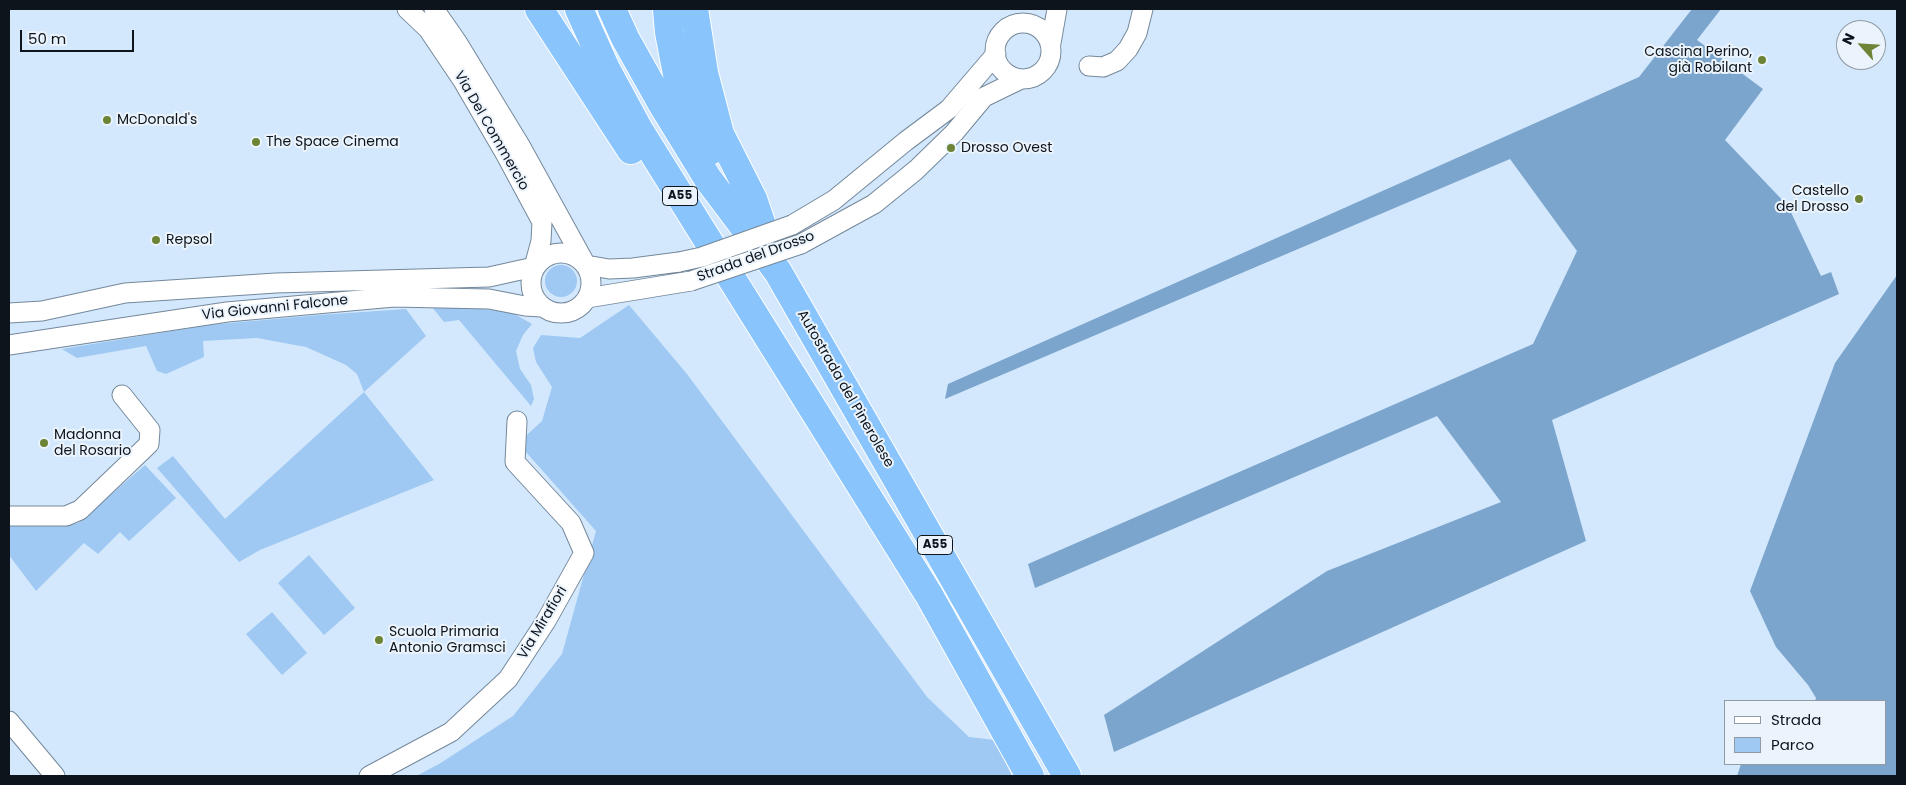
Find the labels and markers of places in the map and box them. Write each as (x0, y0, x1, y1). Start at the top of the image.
place label: Cascina Perino, già Robilant (1644, 44, 1752, 76)
marker: Cascina Perino, già Robilant (1756, 54, 1768, 66)
place label: McDonald's (117, 112, 197, 128)
marker: McDonald's (101, 114, 113, 126)
place label: The Space Cinema (266, 134, 399, 150)
marker: The Space Cinema (250, 136, 262, 148)
place label: Drosso Ovest (961, 140, 1052, 156)
marker: Drosso Ovest (945, 142, 957, 154)
place label: Castello del Drosso (1776, 183, 1849, 216)
marker: Castello del Drosso (1853, 193, 1865, 205)
place label: Repsol (166, 232, 212, 248)
marker: Repsol (150, 234, 162, 246)
place label: Madonna del Rosario (54, 427, 131, 460)
marker: Madonna del Rosario (38, 437, 50, 449)
place label: Scuola Primaria Antonio Gramsci (389, 624, 506, 656)
marker: Scuola Primaria Antonio Gramsci (373, 634, 385, 646)

